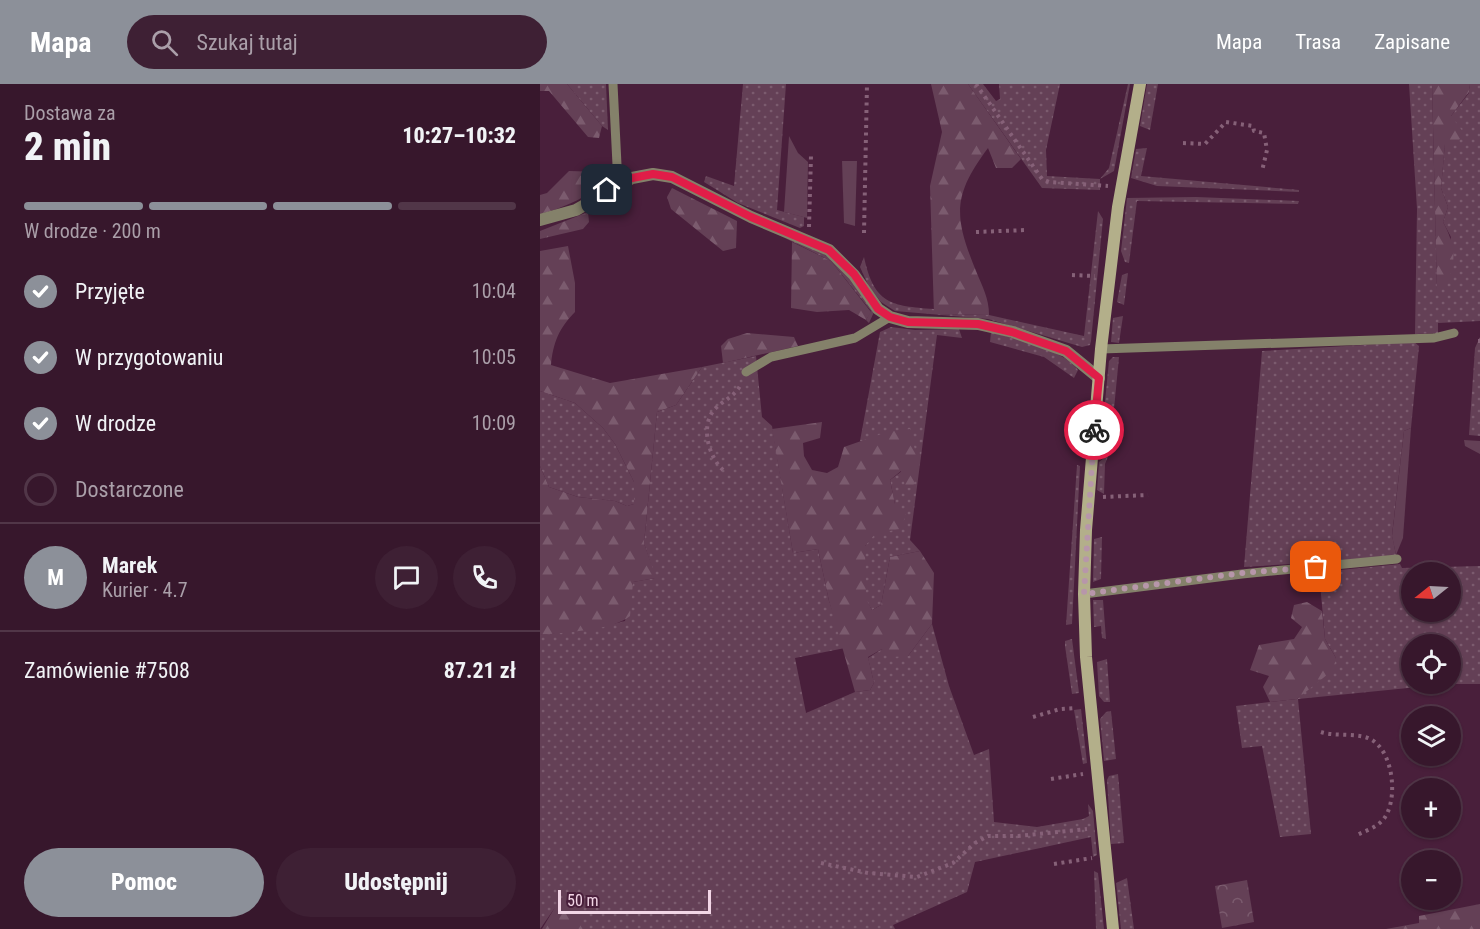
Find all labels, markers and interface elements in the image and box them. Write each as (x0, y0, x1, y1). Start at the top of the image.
search box (127, 15, 547, 69)
text: Mapa (30, 26, 91, 59)
icon: search (148, 26, 181, 59)
text: Szukaj tutaj (196, 30, 298, 55)
text: Mapa (1216, 30, 1262, 54)
text: Trasa (1295, 30, 1341, 54)
text: Zapisane (1374, 30, 1450, 54)
text: Dostawa za (24, 101, 116, 125)
text: 10:27–10:32 (402, 123, 516, 148)
text: 2 min (24, 124, 111, 170)
pin (581, 164, 632, 215)
icon: home (590, 173, 623, 206)
text: W drodze · 200 m (24, 219, 161, 243)
icon: check (24, 275, 57, 308)
text: Przyjęte (75, 279, 145, 304)
text: 10:04 (472, 279, 516, 303)
icon: check (24, 341, 57, 374)
text: W przygotowaniu (75, 345, 223, 370)
text: 10:05 (472, 345, 516, 369)
courier (1064, 400, 1124, 460)
icon: check (24, 407, 57, 440)
text: W drodze (75, 411, 156, 436)
text: 10:09 (472, 411, 516, 435)
icon: bike (1078, 414, 1111, 447)
text: Dostarczone (75, 477, 184, 502)
pin (1290, 541, 1341, 592)
button: chat (375, 546, 438, 609)
button: phone (453, 546, 516, 609)
icon: bag (1299, 550, 1332, 583)
text: Marek (102, 553, 157, 578)
north arrow (1401, 562, 1461, 622)
map controls (1401, 562, 1461, 910)
text: M (47, 565, 64, 590)
text: Kurier · 4.7 (102, 578, 188, 602)
button: locate (1401, 634, 1461, 694)
text: Zamówienie #7508 (24, 658, 190, 683)
text: 87.21 zł (444, 658, 516, 683)
button: layers (1401, 706, 1461, 766)
button: + (1401, 778, 1461, 838)
button: Pomoc (24, 848, 264, 917)
button: Udostępnij (276, 848, 516, 917)
button: − (1401, 850, 1461, 910)
scale bar (558, 887, 711, 914)
text: 50 m (567, 891, 599, 910)

